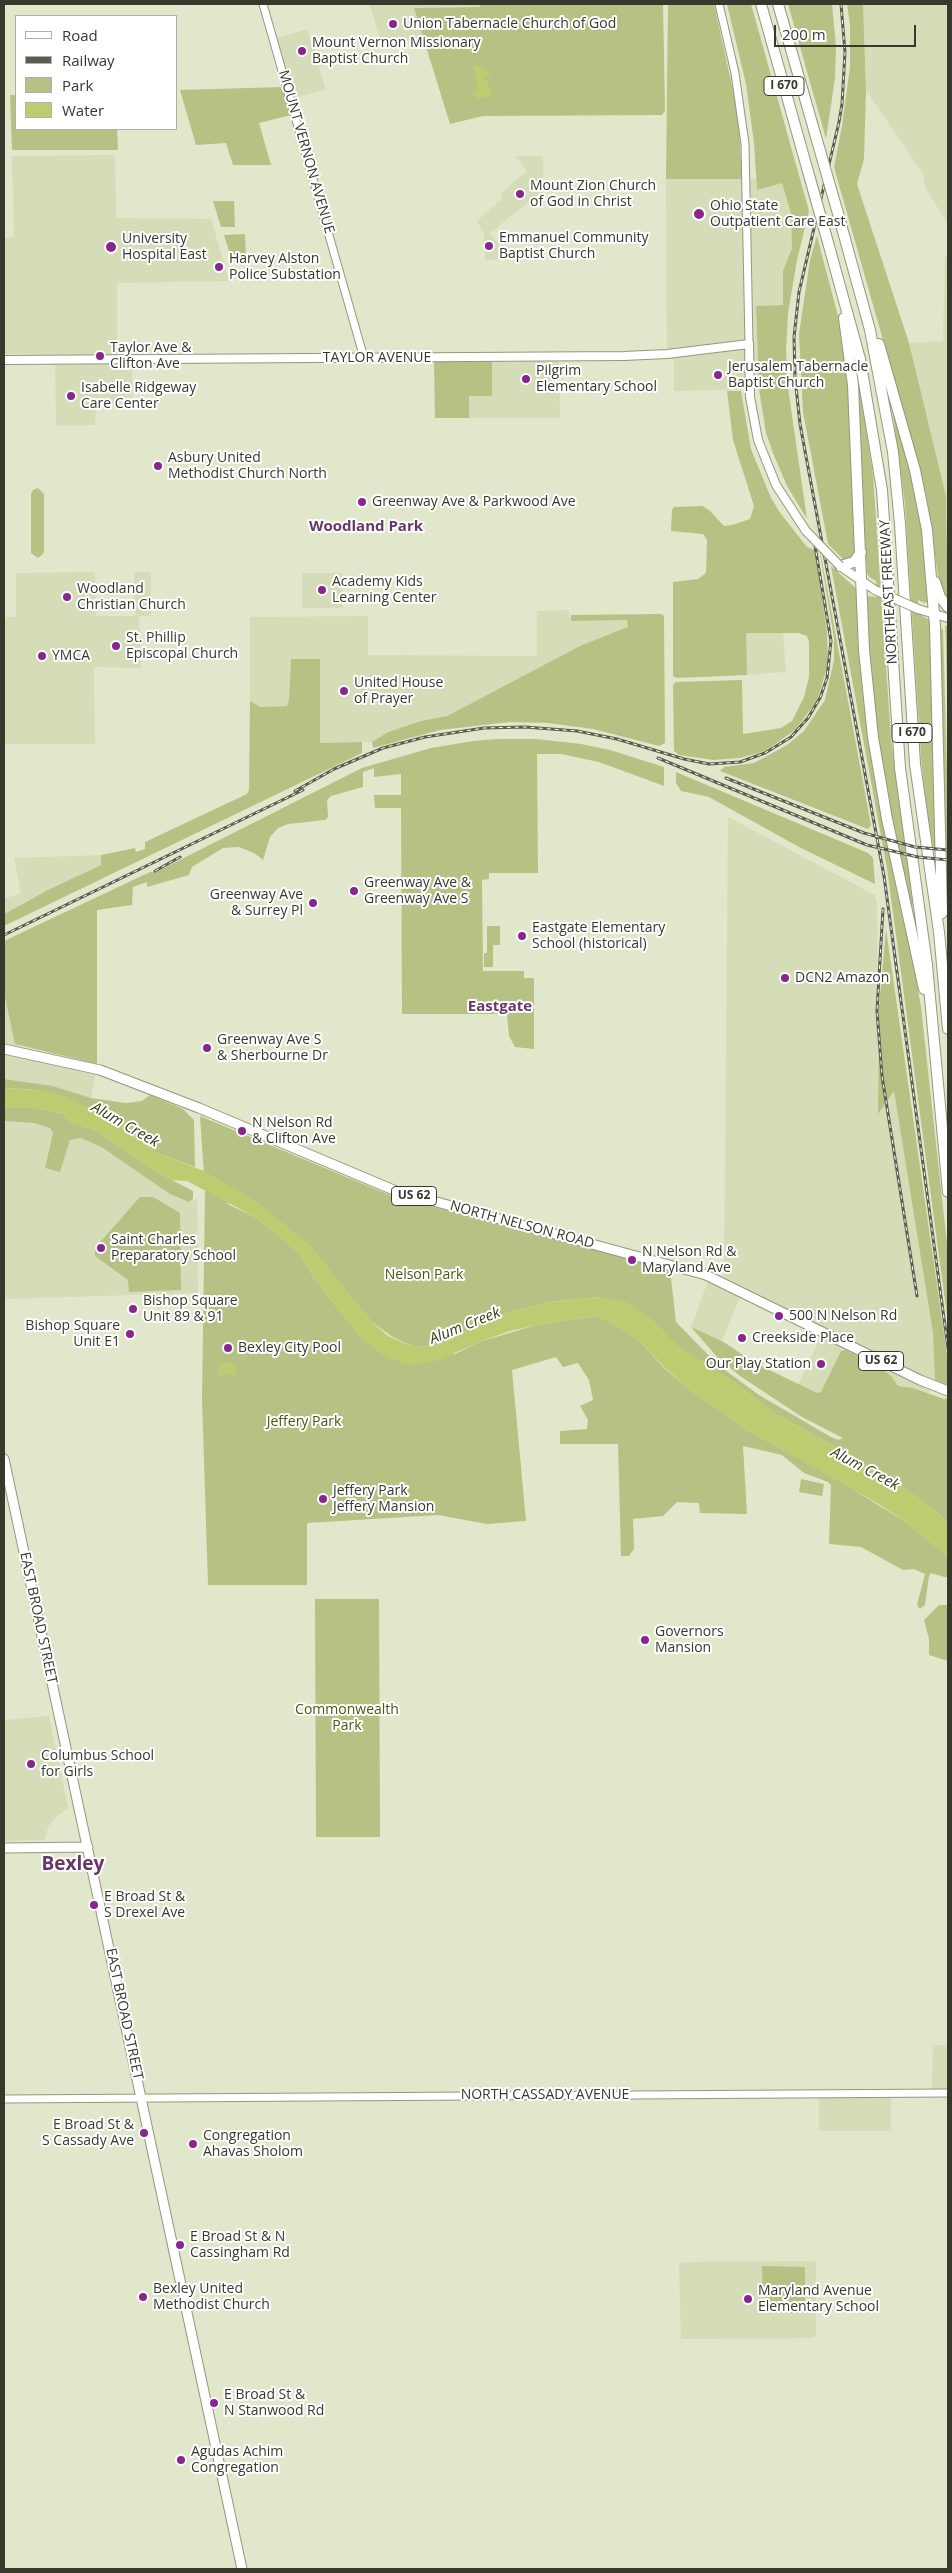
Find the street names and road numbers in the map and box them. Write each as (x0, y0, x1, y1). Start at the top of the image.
street label: MOUNT VERNON AVENUE (275, 68, 337, 236)
road number: I 670 (764, 76, 804, 95)
street label: TAYLOR AVENUE (323, 350, 431, 366)
street label: NORTHEAST FREEWAY (877, 519, 901, 665)
road number: I 670 (892, 724, 932, 742)
road number: US 62 (392, 1186, 436, 1206)
street label: NORTH NELSON ROAD (448, 1198, 596, 1252)
road number: US 62 (858, 1352, 904, 1370)
street label: EAST BROAD STREET (16, 1551, 60, 1685)
street label: EAST BROAD STREET (102, 1947, 146, 2081)
street label: NORTH CASSADY AVENUE (461, 2087, 629, 2103)

